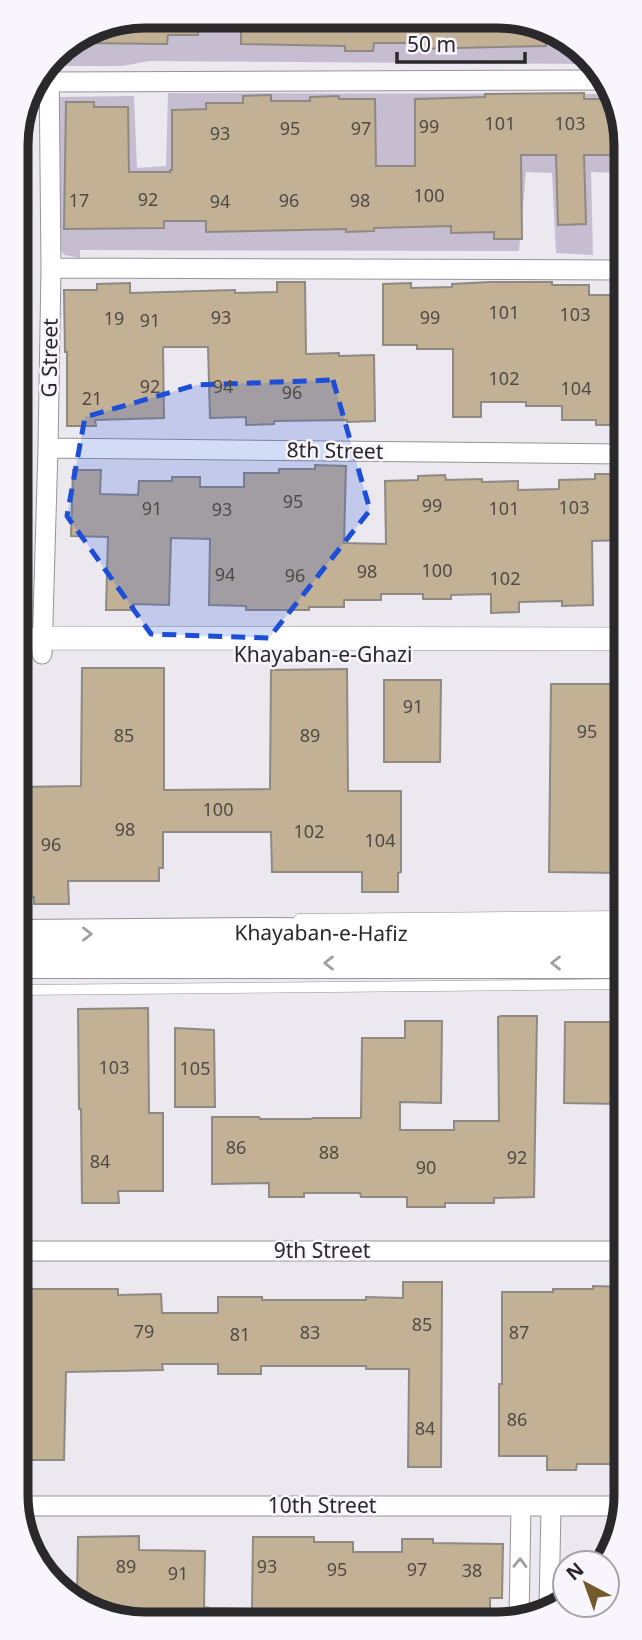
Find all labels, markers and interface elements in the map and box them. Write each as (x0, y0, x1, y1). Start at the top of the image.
scale bar (397, 21, 525, 65)
text: 50 m (407, 30, 456, 58)
house number: 101 (485, 111, 515, 135)
house number: 103 (555, 111, 585, 135)
house number: 99 (419, 114, 439, 138)
house number: 95 (280, 116, 300, 140)
house number: 97 (351, 116, 371, 140)
house number: 93 (210, 121, 230, 145)
house number: 100 (414, 183, 444, 207)
house number: 92 (138, 187, 158, 211)
house number: 17 (69, 188, 89, 212)
house number: 96 (279, 188, 299, 212)
house number: 98 (350, 188, 370, 212)
house number: 94 (210, 189, 230, 213)
house number: 101 (489, 300, 519, 324)
house number: 103 (560, 302, 590, 326)
house number: 93 (211, 305, 231, 329)
house number: 99 (420, 305, 440, 329)
house number: 19 (104, 306, 124, 330)
house number: 91 (140, 308, 160, 332)
street label: G Street (34, 318, 64, 398)
house number: 102 (489, 366, 519, 390)
house number: 92 (140, 374, 160, 398)
house number: 94 (213, 374, 233, 398)
house number: 104 (561, 376, 591, 400)
house number: 96 (282, 380, 302, 404)
house number: 21 (82, 386, 102, 410)
street label: 8th Street (286, 435, 384, 465)
house number: 95 (283, 489, 303, 513)
house number: 99 (422, 493, 442, 517)
house number: 103 (559, 495, 589, 519)
house number: 91 (142, 496, 162, 520)
house number: 101 (489, 496, 519, 520)
house number: 93 (212, 497, 232, 521)
house number: 100 (422, 558, 452, 582)
house number: 98 (357, 559, 377, 583)
house number: 94 (215, 562, 235, 586)
house number: 96 (285, 563, 305, 587)
house number: 102 (490, 566, 520, 590)
street label: Khayaban-e-Ghazi (234, 640, 412, 668)
house number: 91 (403, 694, 423, 718)
house number: 95 (577, 719, 597, 743)
house number: 85 (114, 723, 134, 747)
house number: 89 (300, 723, 320, 747)
house number: 100 (203, 797, 233, 821)
house number: 98 (115, 817, 135, 841)
house number: 102 (294, 819, 324, 843)
house number: 104 (365, 828, 395, 852)
house number: 96 (41, 832, 61, 856)
street label: Khayaban-e-Hafiz (234, 918, 408, 947)
one-way arrow (81, 927, 92, 942)
one-way arrow (323, 955, 333, 971)
one-way arrow (550, 955, 561, 971)
house number: 103 (99, 1055, 129, 1079)
house number: 105 (180, 1056, 210, 1080)
house number: 86 (226, 1135, 246, 1159)
house number: 88 (319, 1140, 339, 1164)
house number: 92 (507, 1145, 527, 1169)
house number: 84 (90, 1149, 110, 1173)
house number: 90 (416, 1155, 436, 1179)
street label: 9th Street (274, 1236, 371, 1264)
house number: 85 (412, 1312, 432, 1336)
house number: 79 (134, 1319, 154, 1343)
house number: 83 (300, 1320, 320, 1344)
house number: 87 (509, 1320, 529, 1344)
house number: 81 (230, 1322, 250, 1346)
house number: 86 (507, 1407, 527, 1431)
house number: 84 (415, 1416, 435, 1440)
street label: 10th Street (268, 1491, 377, 1519)
north arrow (551, 1549, 621, 1619)
house number: 89 (116, 1554, 136, 1578)
house number: 93 (257, 1554, 277, 1578)
text: N (560, 1556, 589, 1586)
house number: 95 (327, 1557, 347, 1581)
house number: 97 (407, 1557, 427, 1581)
house number: 38 (462, 1558, 482, 1582)
one-way arrow (512, 1558, 528, 1568)
house number: 91 (168, 1561, 188, 1585)

